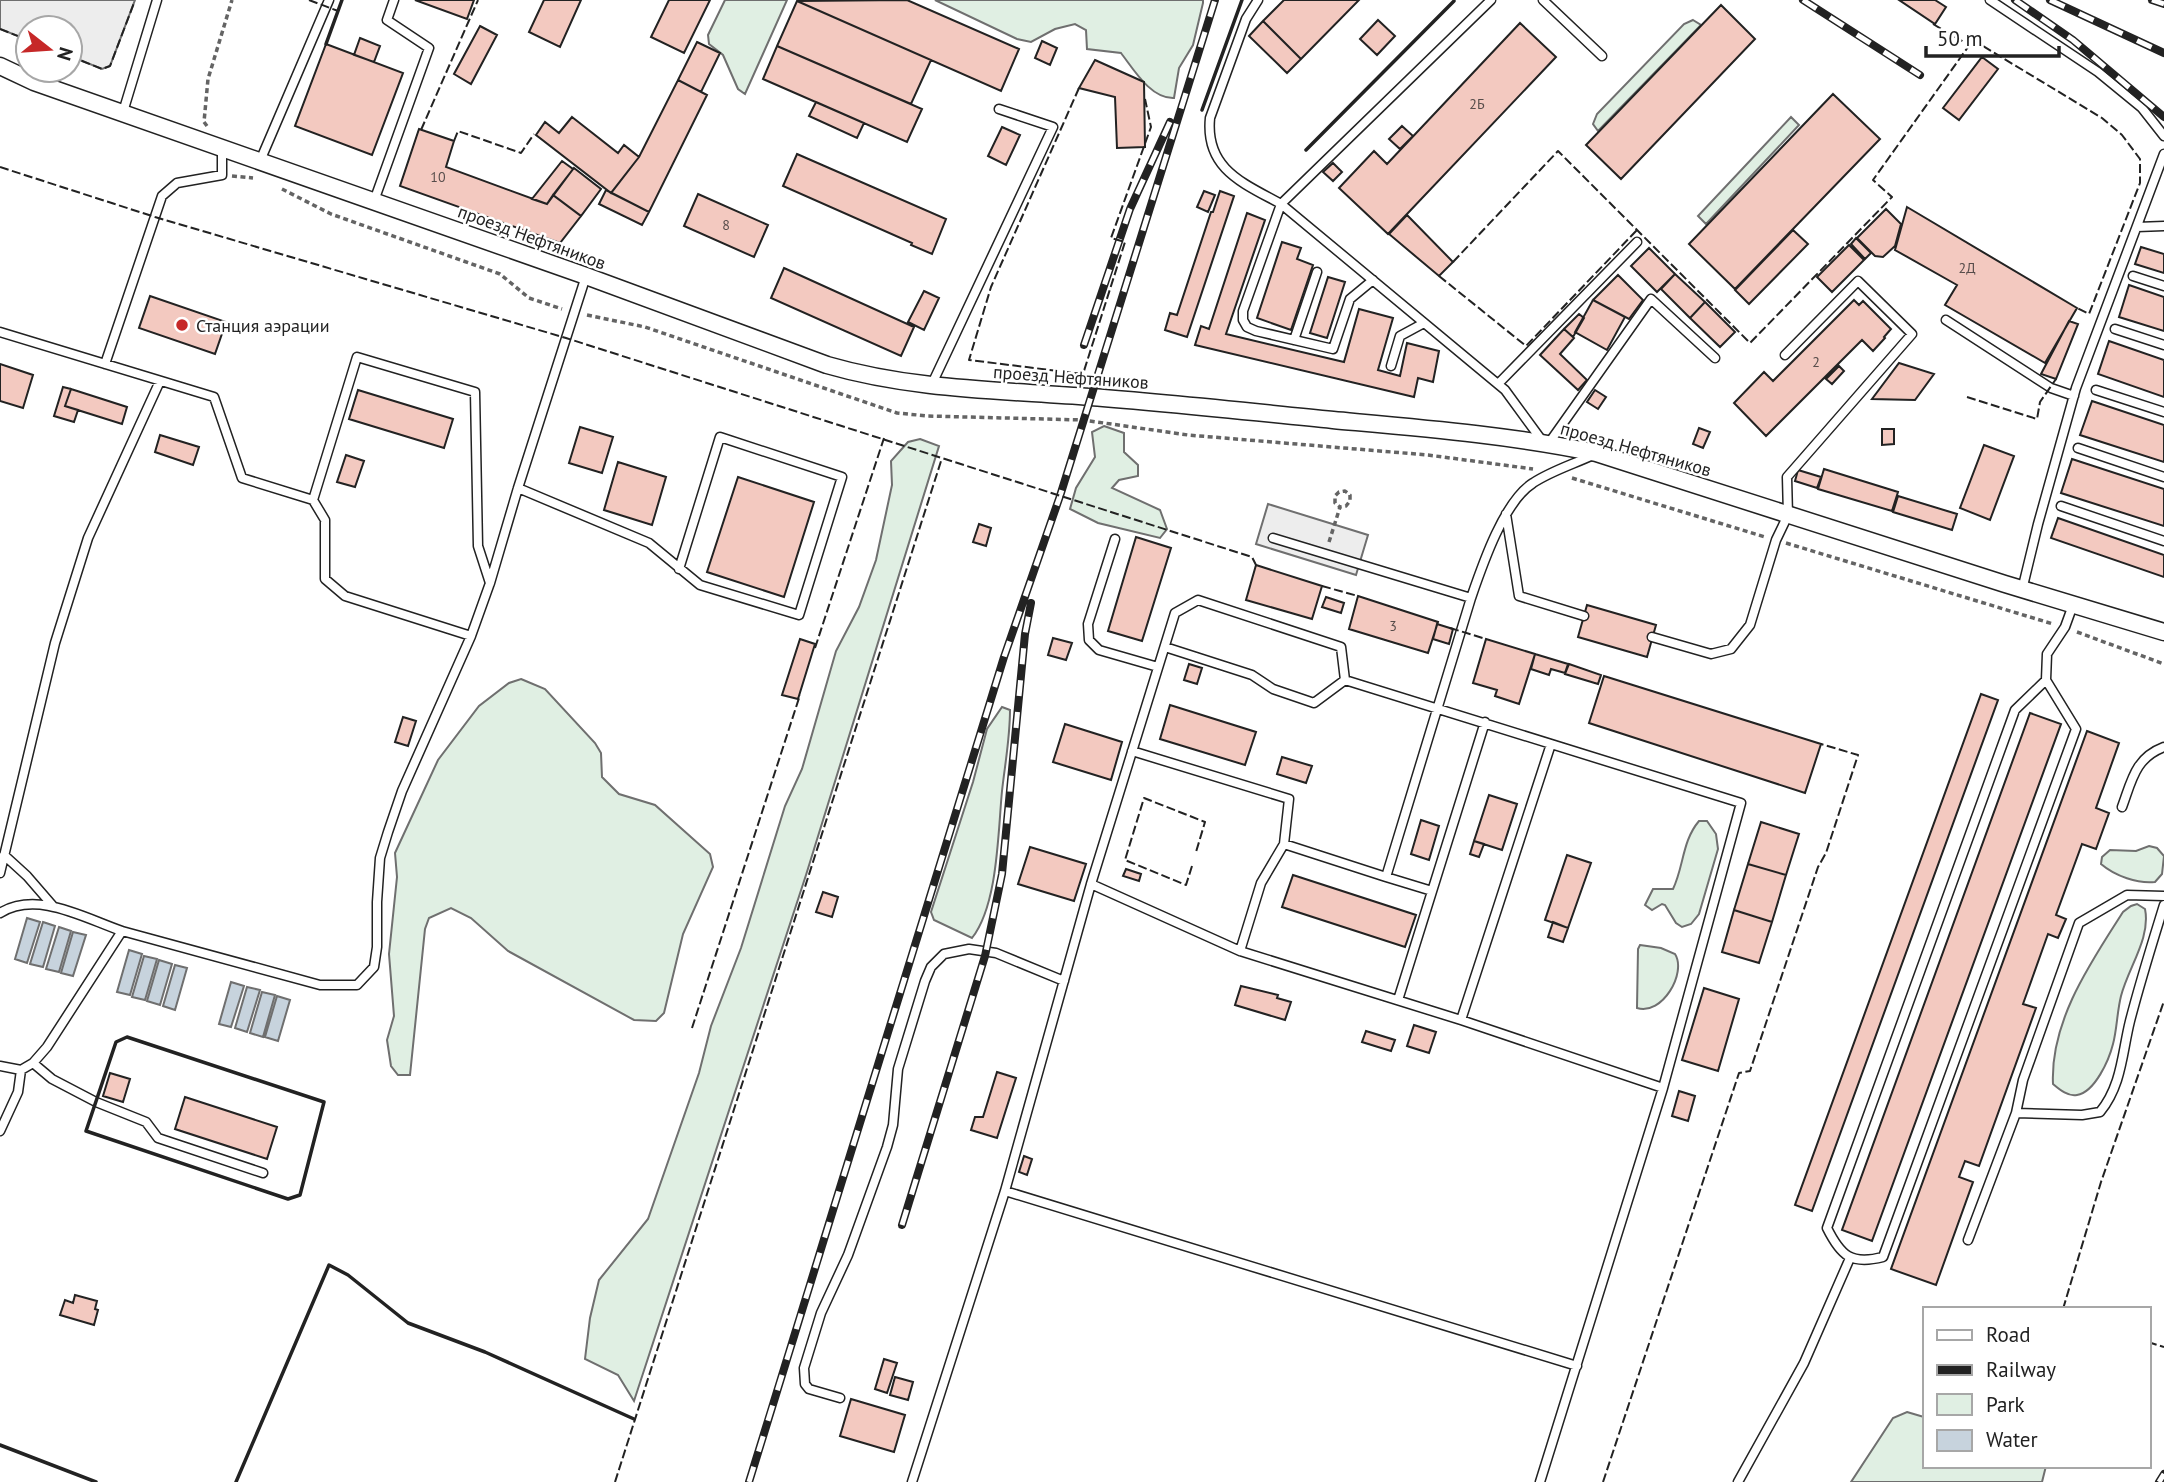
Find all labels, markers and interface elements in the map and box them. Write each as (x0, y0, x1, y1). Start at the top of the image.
north arrow (14, 14, 84, 84)
scale bar (1926, 14, 2059, 58)
text: 50 m (1937, 25, 1983, 52)
text: N (52, 44, 79, 63)
house number: 2Б (1469, 95, 1485, 113)
house number: 10 (430, 168, 446, 186)
street label: проезд Нефтяников (455, 200, 609, 274)
house number: 8 (722, 216, 730, 234)
house number: 2Д (1959, 259, 1976, 277)
place label: Станция аэрации (196, 314, 330, 337)
marker: Станция аэрации (174, 317, 190, 333)
house number: 2 (1812, 353, 1820, 371)
street label: проезд Нефтяников (992, 360, 1150, 394)
street label: проезд Нефтяников (1558, 416, 1714, 482)
house number: 3 (1389, 617, 1397, 635)
legend (1923, 1307, 2150, 1468)
text: Road (1986, 1321, 2030, 1348)
text: Railway (1986, 1356, 2056, 1383)
text: Park (1986, 1391, 2025, 1418)
text: Water (1986, 1426, 2038, 1453)

